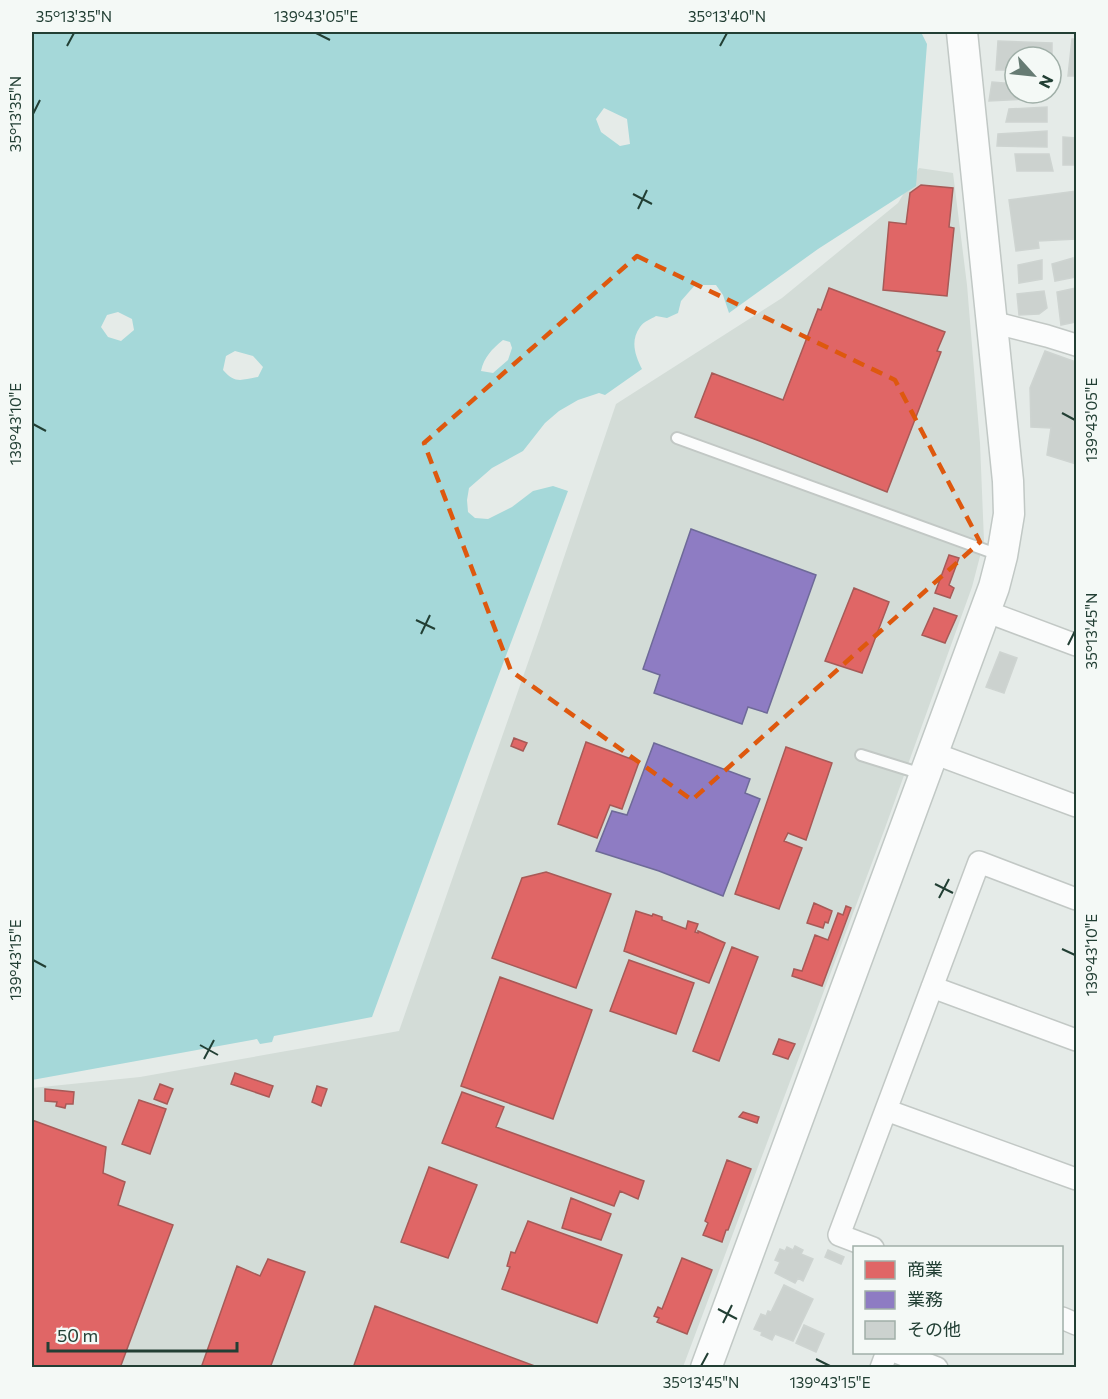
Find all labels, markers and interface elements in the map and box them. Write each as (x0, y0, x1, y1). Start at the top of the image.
text: 35°13'35"N (36, 7, 112, 25)
text: 139°43'05"E (274, 7, 358, 25)
text: 35°13'40"N (688, 7, 766, 25)
north arrow (1003, 45, 1063, 105)
text: N (1036, 72, 1058, 92)
text: 35°13'35"N (6, 76, 24, 152)
text: 139°43'05"E (1082, 378, 1100, 462)
text: 139°43'10"E (6, 383, 24, 465)
text: 35°13'45"N (1082, 593, 1100, 669)
text: 139°43'10"E (1082, 914, 1100, 996)
text: 139°43'15"E (6, 919, 24, 1001)
legend (853, 1246, 1063, 1354)
text: 商業 (907, 1258, 943, 1280)
text: 業務 (907, 1288, 943, 1310)
scale bar (48, 1315, 237, 1353)
text: その他 (907, 1318, 961, 1340)
text: 50 m (57, 1324, 98, 1346)
text: 35°13'45"N (663, 1373, 739, 1391)
text: 139°43'15"E (789, 1373, 871, 1391)

